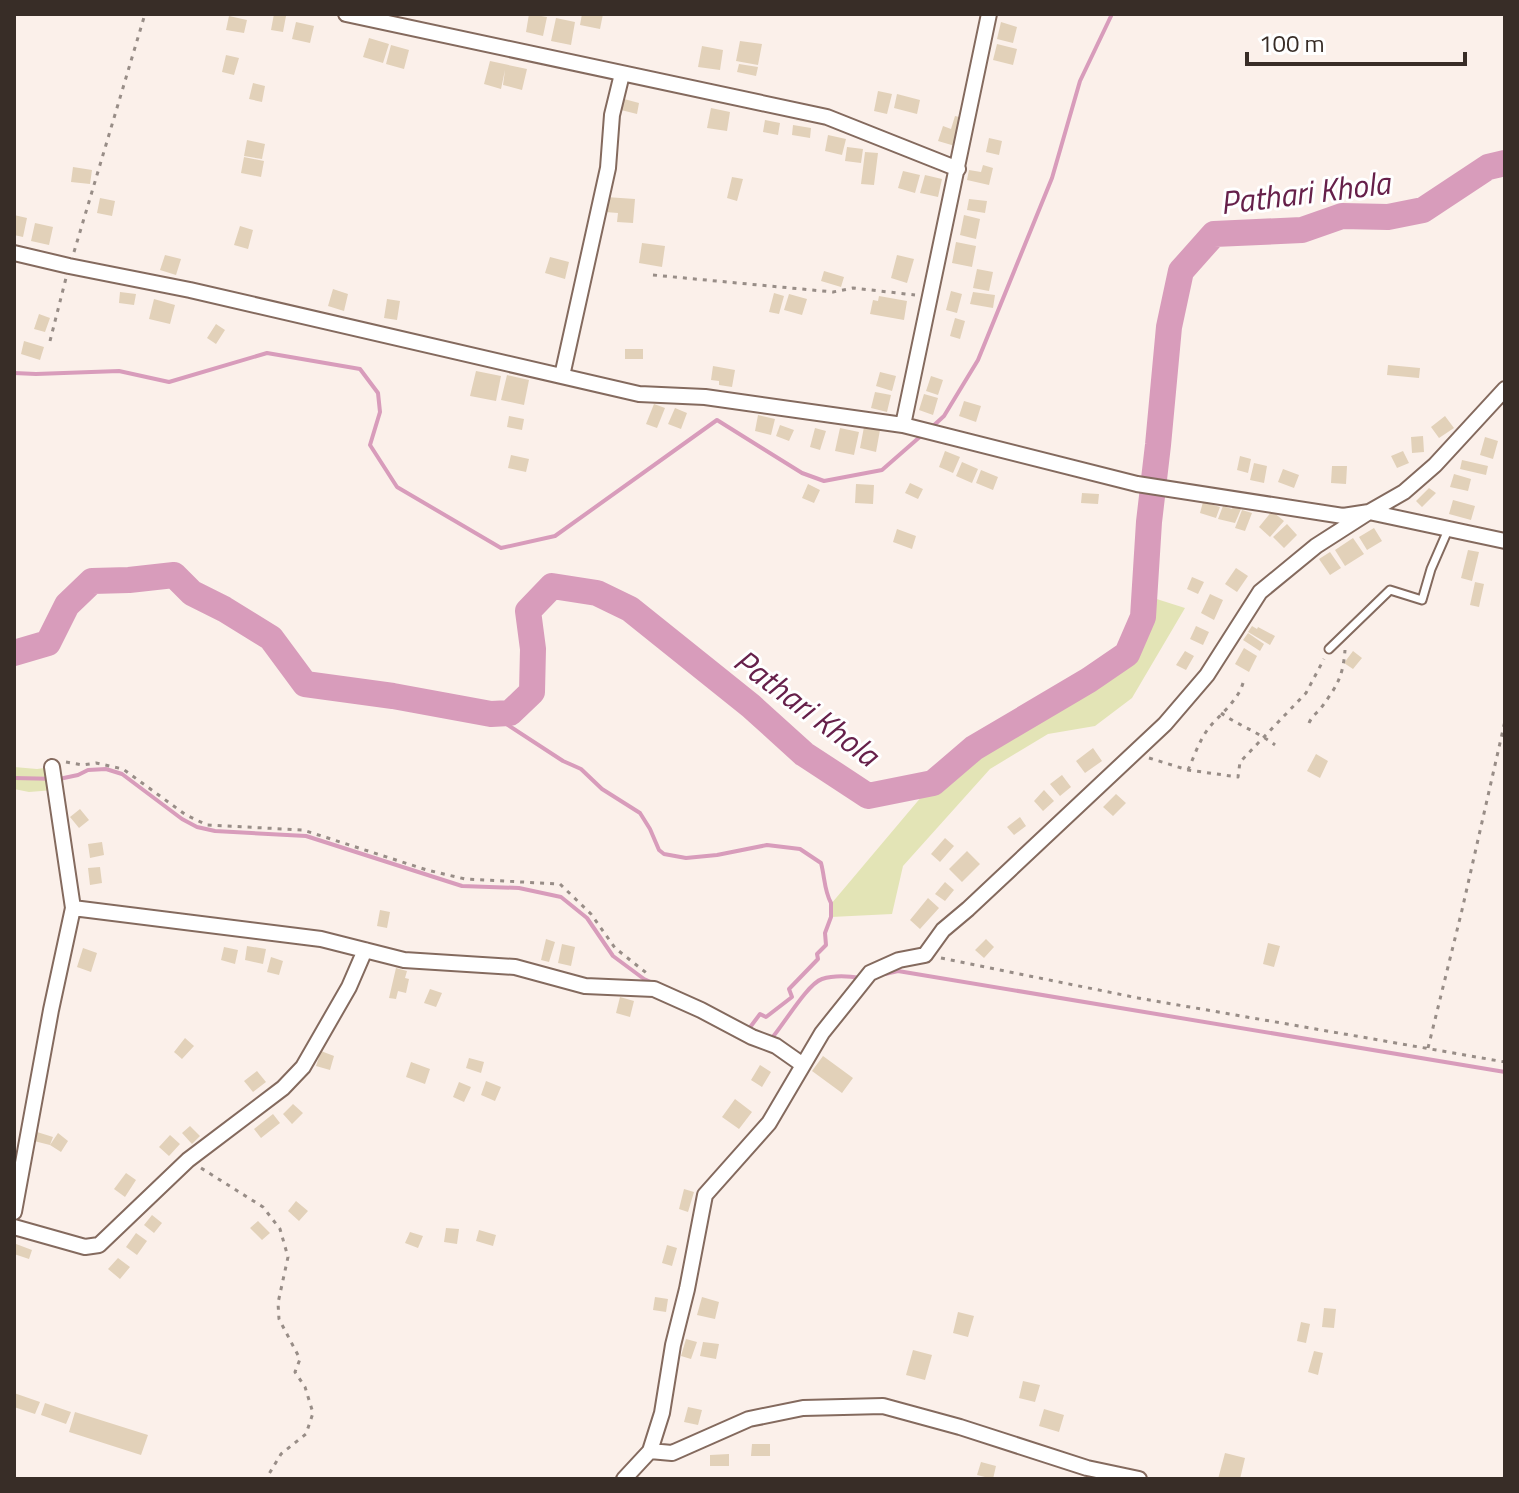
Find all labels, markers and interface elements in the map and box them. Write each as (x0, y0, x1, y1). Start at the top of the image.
scale bar (1247, 16, 1465, 66)
text: 100 m (1259, 25, 1325, 61)
water label: Pathari Khola (1217, 158, 1395, 226)
water label: Pathari Khola (724, 636, 891, 779)

